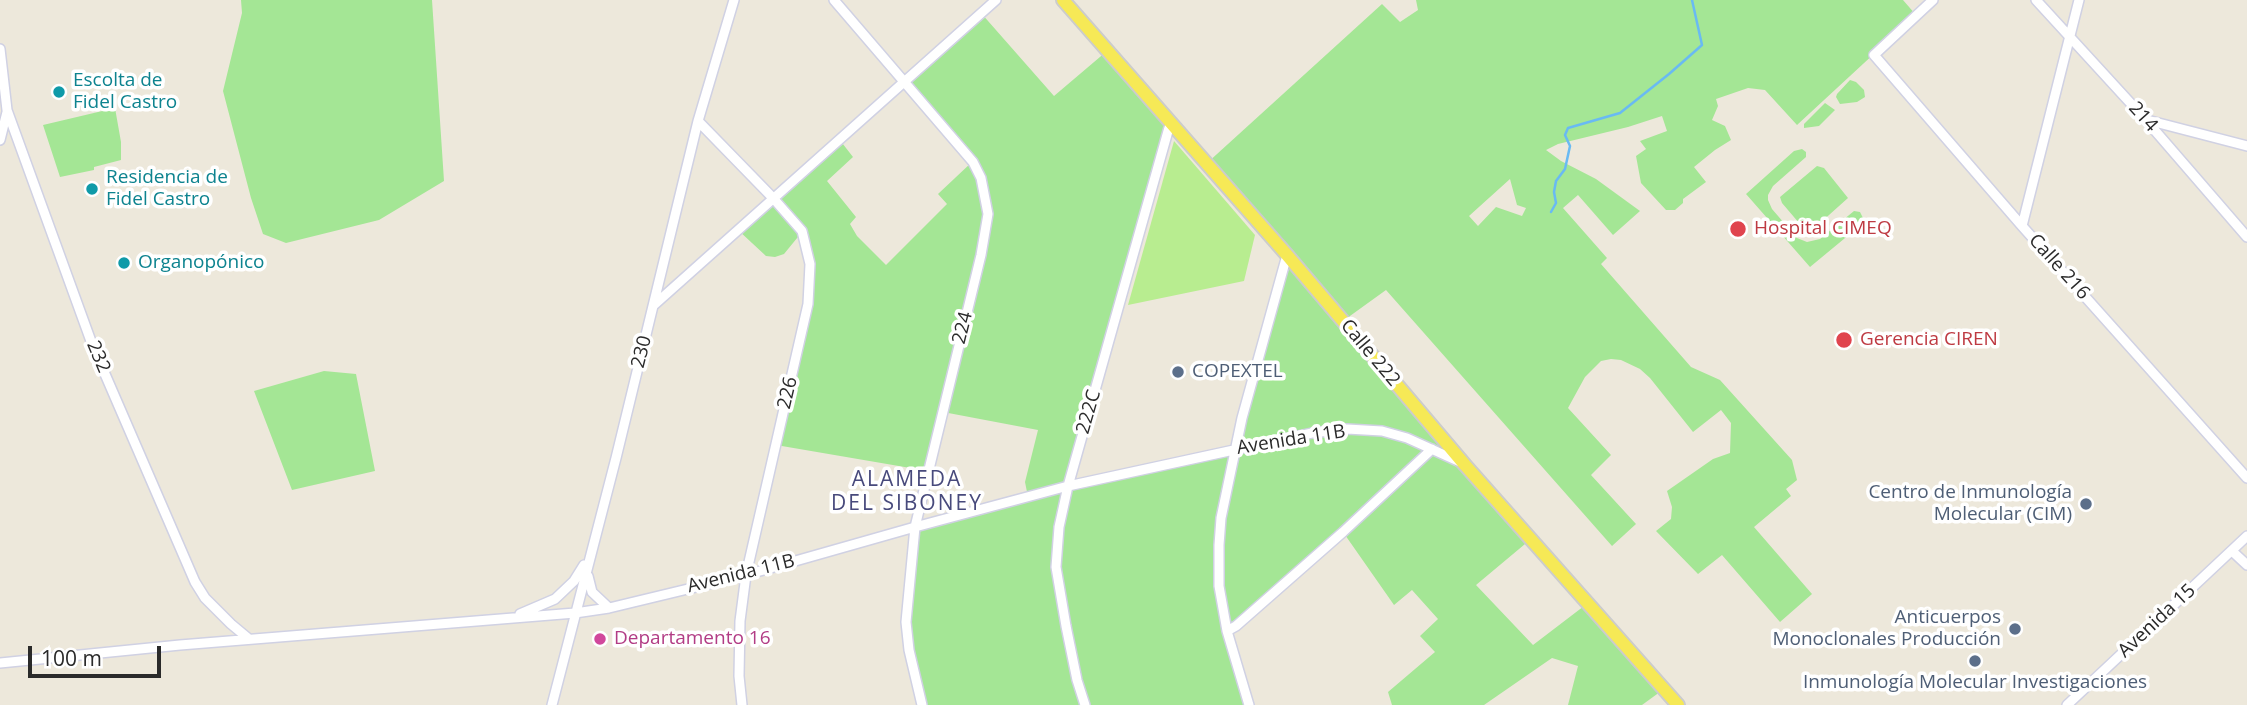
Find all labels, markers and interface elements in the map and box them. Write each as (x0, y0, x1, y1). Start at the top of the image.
place label: Escolta de Fidel Castro (73, 70, 177, 114)
marker: Escolta de Fidel Castro (51, 84, 67, 100)
street label: 214 (2124, 97, 2162, 137)
place label: Residencia de Fidel Castro (106, 167, 228, 211)
marker: Residencia de Fidel Castro (84, 181, 100, 197)
place label: Hospital CIMEQ (1754, 218, 1892, 240)
marker: Hospital CIMEQ (1728, 219, 1748, 239)
street label: Calle 216 (2024, 230, 2094, 304)
place label: Organopónico (138, 252, 265, 274)
marker: Organopónico (116, 255, 132, 271)
street label: 224 (948, 309, 978, 347)
street label: Calle 222 (1335, 315, 1405, 391)
place label: Gerencia CIREN (1860, 329, 1998, 351)
marker: Gerencia CIREN (1834, 330, 1854, 350)
street label: 230 (627, 333, 657, 371)
street label: 232 (81, 338, 115, 376)
place label: COPEXTEL (1192, 361, 1283, 383)
marker: COPEXTEL (1170, 364, 1186, 380)
street label: 226 (773, 375, 803, 411)
street label: 222C (1072, 387, 1106, 437)
street label: Avenida 11B (1235, 420, 1347, 460)
district label: ALAMEDA DEL SIBONEY (832, 467, 982, 517)
place label: Centro de Inmunología Molecular (CIM) (1868, 482, 2072, 526)
marker: Centro de Inmunología Molecular (CIM) (2078, 496, 2094, 512)
street label: Avenida 11B (685, 550, 797, 598)
street label: Avenida 15 (2114, 579, 2200, 663)
place label: Anticuerpos Monoclonales Producción (1772, 607, 2001, 651)
marker: Anticuerpos Monoclonales Producción (2007, 621, 2023, 637)
place label: Departamento 16 (614, 628, 771, 650)
marker: Departamento 16 (592, 631, 608, 647)
scale bar (32, 632, 164, 676)
text: 100 m (41, 644, 102, 672)
marker: Inmunología Molecular Investigaciones (1967, 653, 1983, 669)
place label: Inmunología Molecular Investigaciones (1803, 672, 2147, 694)

